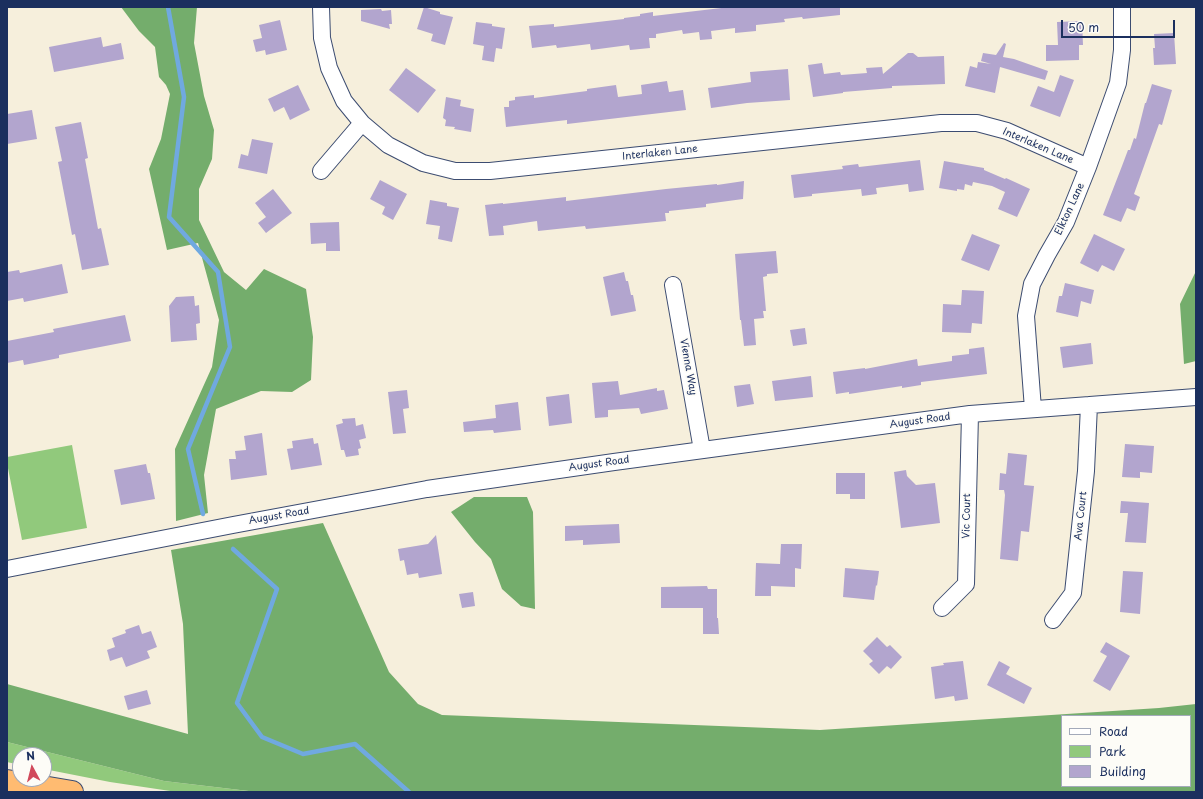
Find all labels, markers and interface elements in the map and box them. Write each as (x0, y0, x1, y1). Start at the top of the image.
scale bar (1063, 12, 1177, 38)
text: 50 m (1068, 18, 1099, 36)
street label: Interlaken Lane (1001, 126, 1075, 166)
street label: Interlaken Lane (622, 143, 698, 163)
street label: Elkton Lane (1053, 181, 1087, 237)
street label: Vienna Way (677, 338, 699, 396)
street label: August Road (889, 411, 951, 431)
street label: August Road (568, 454, 630, 474)
street label: Ava Court (1072, 491, 1090, 541)
street label: Vic Court (961, 493, 973, 539)
street label: August Road (248, 505, 310, 527)
legend (1061, 715, 1191, 787)
text: Road (1099, 722, 1128, 740)
text: Park (1099, 742, 1126, 760)
north arrow (12, 747, 52, 787)
text: N (25, 747, 36, 765)
text: Building (1099, 762, 1146, 780)

